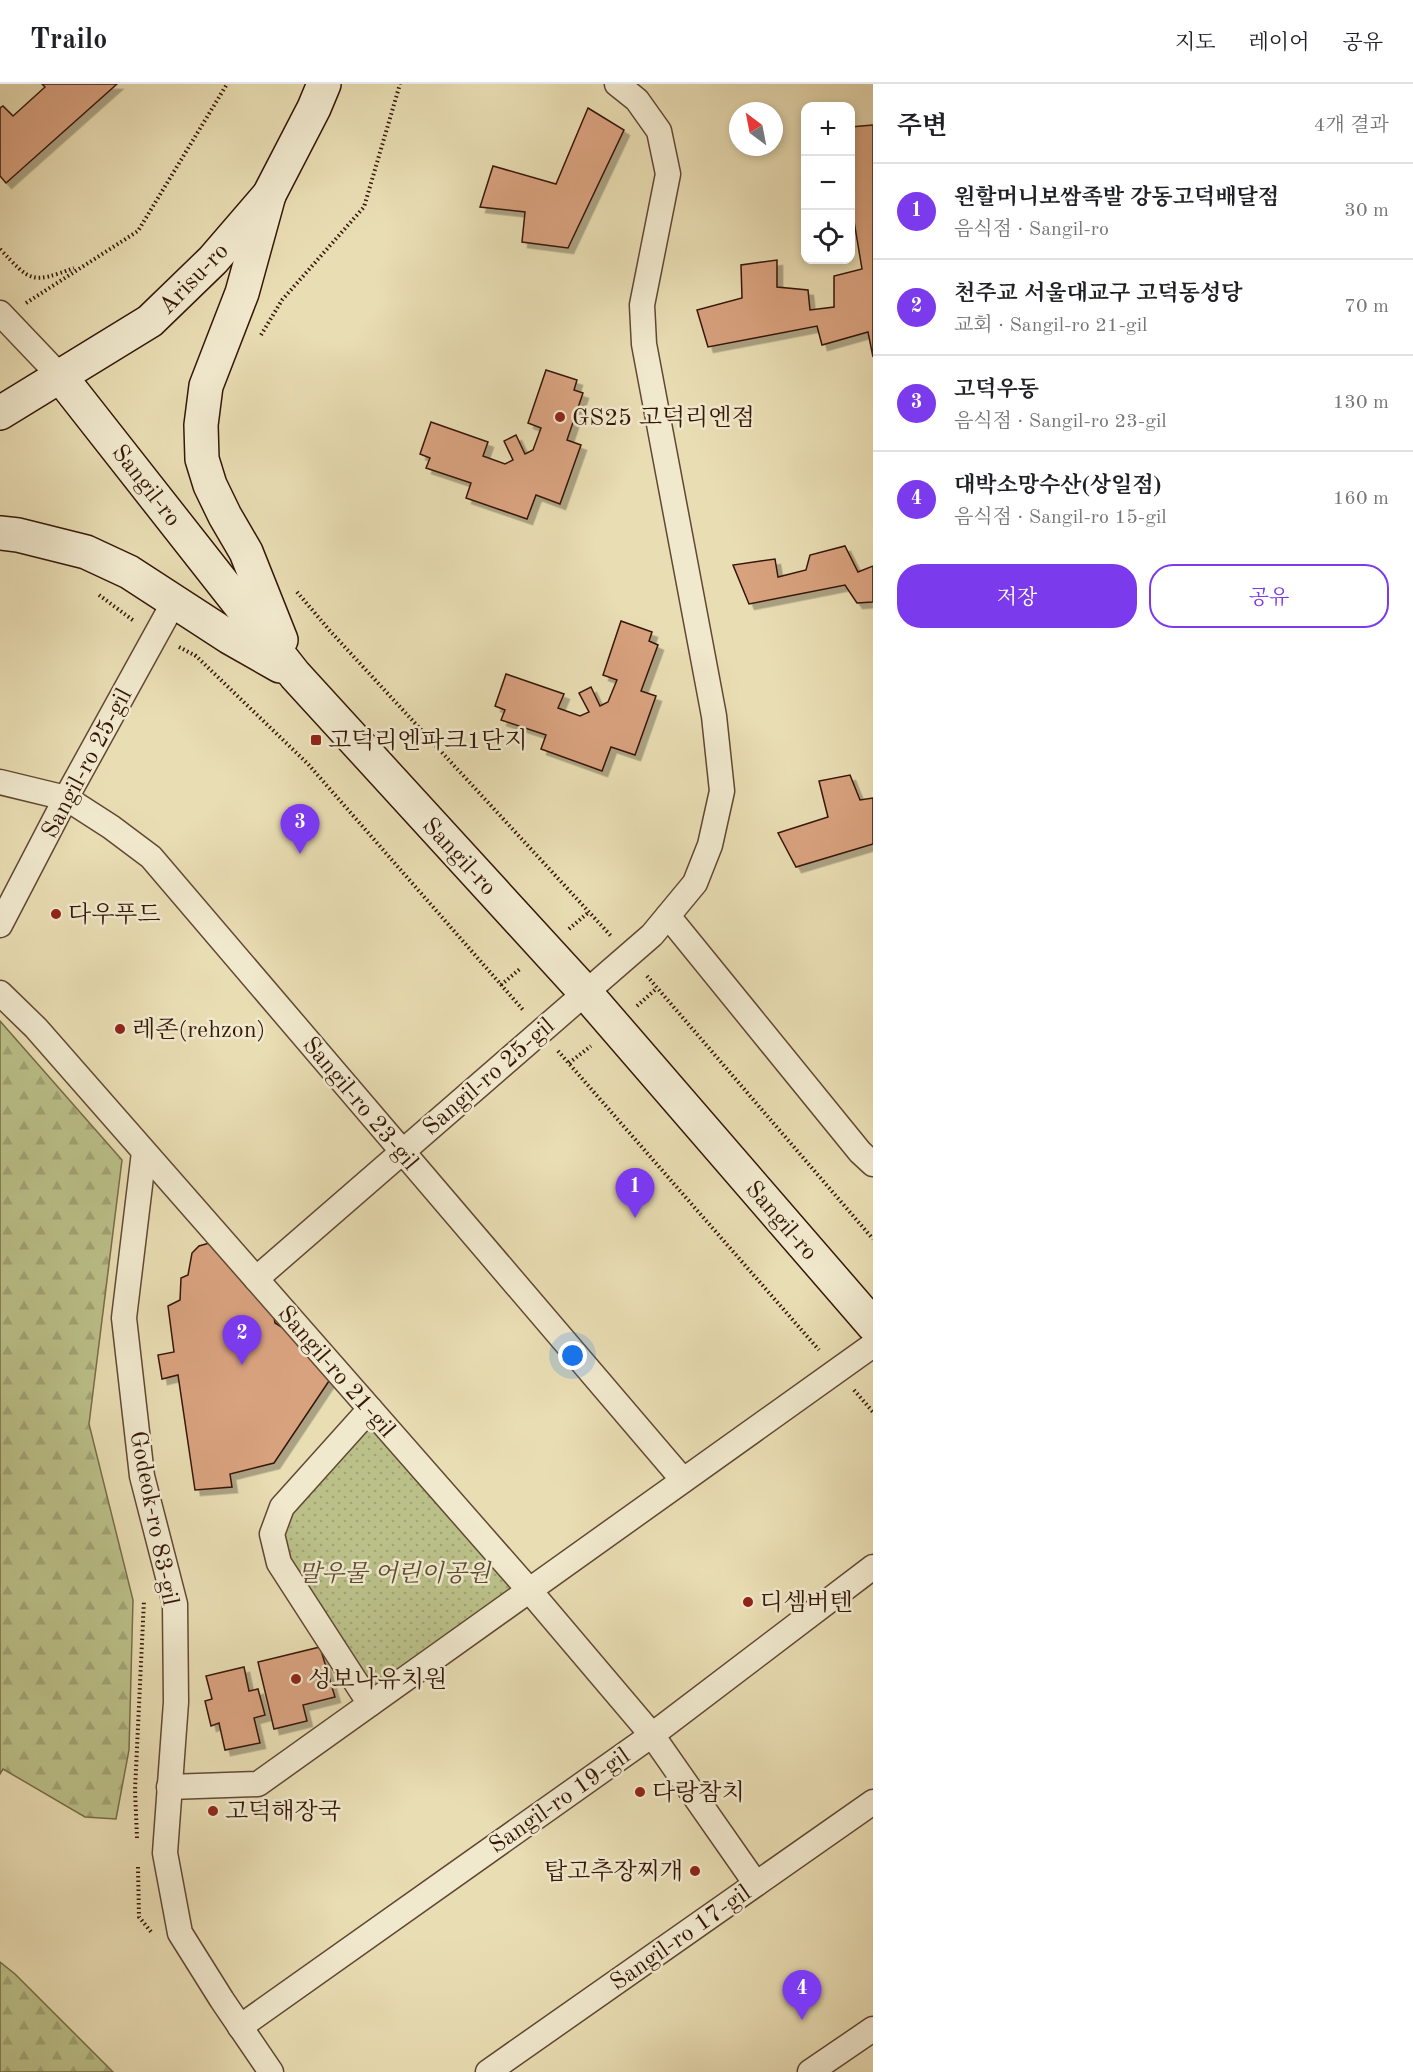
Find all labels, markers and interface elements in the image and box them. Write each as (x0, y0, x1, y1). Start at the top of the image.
text: Trailo (30, 27, 107, 55)
text: 지도 (1175, 33, 1216, 54)
text: 레이어 (1249, 33, 1309, 54)
text: 공유 (1342, 33, 1383, 54)
north arrow (729, 102, 783, 156)
map controls (801, 102, 855, 264)
button: + (801, 102, 855, 156)
text: 주변 (897, 114, 947, 140)
text: 4개 결과 (1314, 116, 1389, 136)
button: − (801, 156, 855, 210)
text: 원할머니보쌈족발 강동고덕배달점 (954, 187, 1279, 209)
text: 1 (911, 201, 922, 221)
text: 30 m (1344, 201, 1389, 221)
button: locate (801, 210, 855, 264)
text: 음식점 · Sangil-ro (954, 220, 1109, 240)
street label: Arisu-ro (155, 239, 234, 320)
text: 천주교 서울대교구 고덕동성당 (954, 283, 1243, 305)
text: 2 (911, 297, 922, 317)
text: 70 m (1344, 297, 1389, 317)
text: 교회 · Sangil-ro 21-gil (954, 316, 1147, 336)
text: 고덕우동 (954, 379, 1039, 401)
text: 3 (911, 393, 922, 413)
text: 130 m (1333, 393, 1389, 413)
place label: GS25 고덕리엔점 (572, 405, 755, 431)
marker: GS25 고덕리엔점 (553, 410, 567, 424)
text: 음식점 · Sangil-ro 23-gil (954, 412, 1167, 432)
street label: Sangil-ro (106, 441, 185, 532)
text: 대박소망수산(상일점) (954, 475, 1162, 497)
text: 4 (911, 489, 922, 509)
text: 160 m (1333, 489, 1389, 509)
text: 음식점 · Sangil-ro 15-gil (954, 508, 1167, 528)
button: 저장 (897, 564, 1137, 628)
button: 공유 (1149, 564, 1389, 628)
street label: Sangil-ro 25-gil (38, 685, 137, 843)
place label: 고덕리엔파크1단지 (328, 728, 527, 754)
marker: 고덕리엔파크1단지 (309, 733, 323, 747)
pin: 3 (280, 804, 320, 854)
street label: Sangil-ro (417, 814, 500, 901)
place label: 다우푸드 (68, 902, 161, 928)
marker: 다우푸드 (49, 907, 63, 921)
street label: Sangil-ro 25-gil (419, 1014, 560, 1141)
place label: 레존(rehzon) (132, 1017, 266, 1043)
marker: 레존(rehzon) (113, 1022, 127, 1036)
street label: Sangil-ro 23-gil (297, 1033, 422, 1175)
pin: 1 (616, 1168, 654, 1218)
street label: Sangil-ro (740, 1177, 821, 1266)
street label: Sangil-ro 21-gil (272, 1302, 399, 1443)
pin: 2 (222, 1316, 262, 1365)
your location (558, 1341, 587, 1370)
street label: Godeok-ro 83-gil (124, 1429, 182, 1608)
park label: 말우물 어린이공원 (298, 1560, 492, 1587)
place label: 디셈버텐 (760, 1590, 853, 1616)
marker: 디셈버텐 (741, 1595, 755, 1609)
place label: 성보나유치원 (308, 1667, 447, 1693)
marker: 성보나유치원 (289, 1672, 303, 1686)
street label: Sangil-ro 19-gil (485, 1744, 635, 1859)
place label: 다랑참치 (652, 1780, 745, 1806)
marker: 다랑참치 (633, 1785, 647, 1799)
place label: 고덕해장국 (225, 1799, 341, 1825)
marker: 고덕해장국 (206, 1804, 220, 1818)
place label: 탑고추장찌개 (544, 1858, 683, 1885)
marker: 탑고추장찌개 (688, 1864, 702, 1878)
street label: Sangil-ro 17-gil (606, 1881, 756, 1996)
pin: 4 (782, 1970, 822, 2020)

